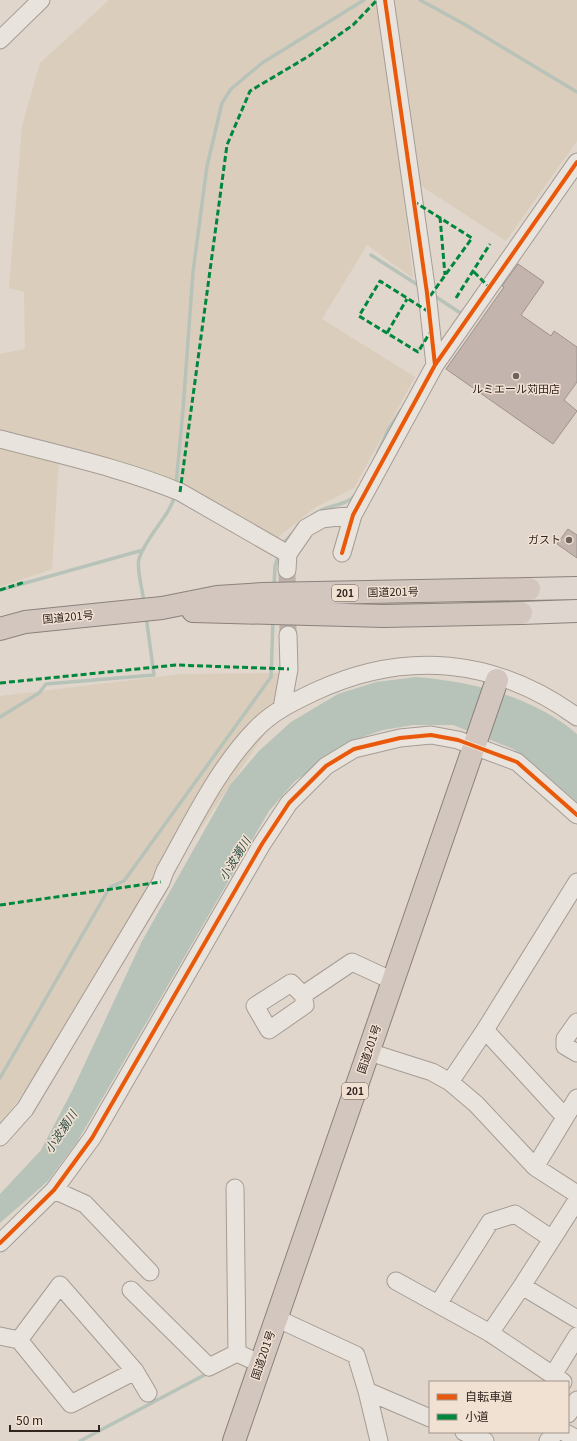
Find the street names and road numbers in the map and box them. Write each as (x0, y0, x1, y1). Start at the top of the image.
street label: 国道201号 (367, 583, 419, 599)
road number: 201 (332, 585, 358, 601)
street label: 国道201号 (42, 606, 94, 626)
street label: 国道201号 (352, 1022, 384, 1076)
road number: 201 (342, 1083, 368, 1099)
street label: 国道201号 (246, 1328, 278, 1382)

